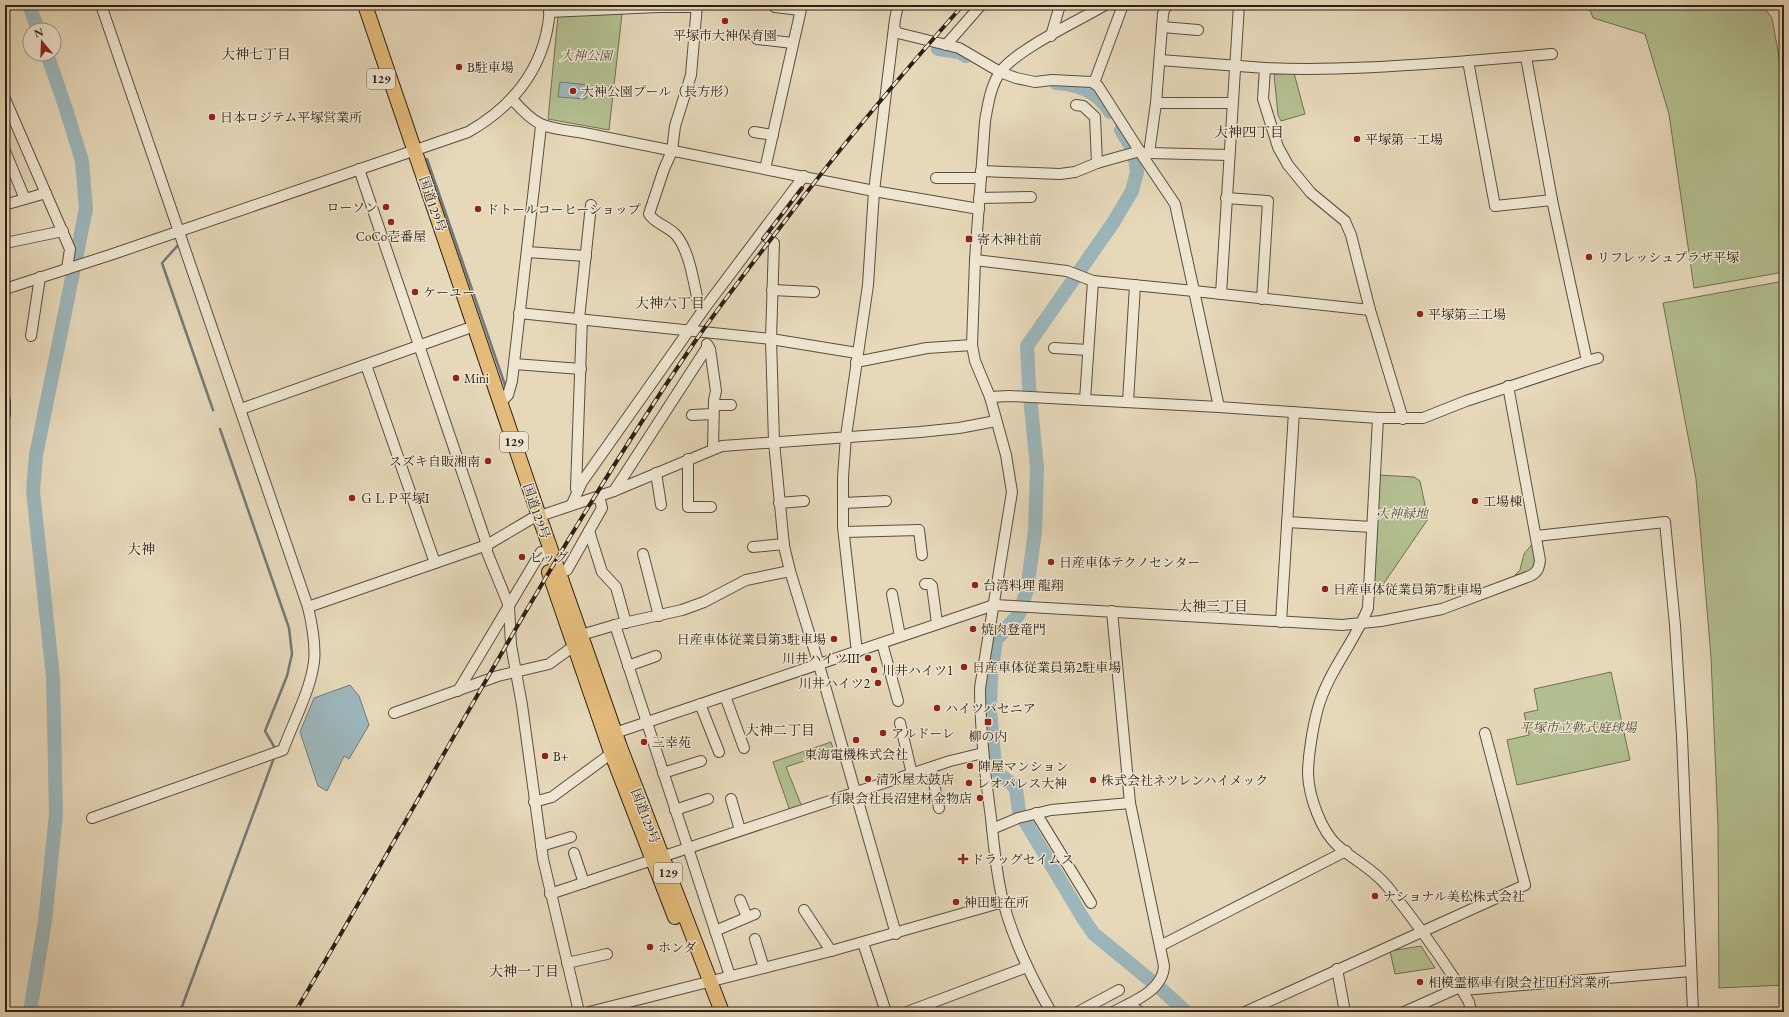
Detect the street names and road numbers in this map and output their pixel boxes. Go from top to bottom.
road number: 129 [367,69,395,89]
street label: 国道129号 [415,174,450,234]
road number: 129 [500,432,528,452]
street label: 国道129号 [519,481,554,541]
street label: 国道129号 [627,786,664,846]
road number: 129 [654,863,682,883]

